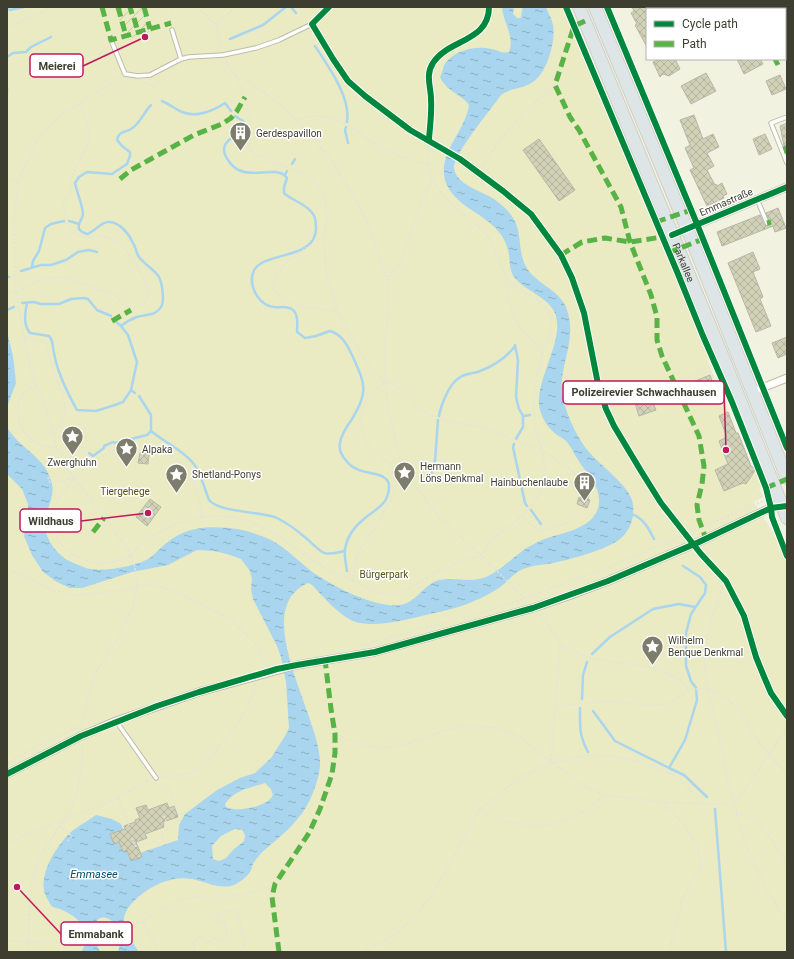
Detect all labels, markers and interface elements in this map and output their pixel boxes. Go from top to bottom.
legend [646,8,786,60]
text: Cycle path [682,17,738,31]
text: Path [682,37,707,51]
callout: Meierei [30,54,83,77]
text: Meierei [38,60,76,73]
building icon: Gerdespavillon [227,120,253,153]
place label: Gerdespavillon [256,128,322,139]
street label: Emmastraße [698,186,754,218]
street label: Parkallee [671,241,697,283]
callout: Polizeirevier Schwachhausen [563,381,724,404]
text: Polizeirevier Schwachhausen [572,386,716,399]
place icon: Zwerghuhn [59,423,85,456]
place icon: Alpaka [113,436,139,469]
place label: Alpaka [142,444,173,455]
place label: Zwerghuhn [47,457,97,468]
place icon: Hermann Löns Denkmal [392,459,418,492]
place icon: Shetland-Ponys [164,461,190,494]
place label: Hermann Löns Denkmal [420,461,483,484]
place label: Shetland-Ponys [192,469,261,480]
building icon: Hainbuchenlaube [571,469,597,502]
place label: Hainbuchenlaube [490,477,568,488]
park label: Tiergehege [100,486,150,497]
callout: Wildhaus [20,509,81,532]
text: Wildhaus [28,515,74,528]
park label: Bürgerpark [360,569,409,580]
place icon: Wilhelm Benque Denkmal [640,633,666,666]
place label: Wilhelm Benque Denkmal [668,635,743,658]
water label: Emmasee [70,868,118,881]
callout: Emmabank [61,922,132,945]
text: Emmabank [68,928,124,941]

